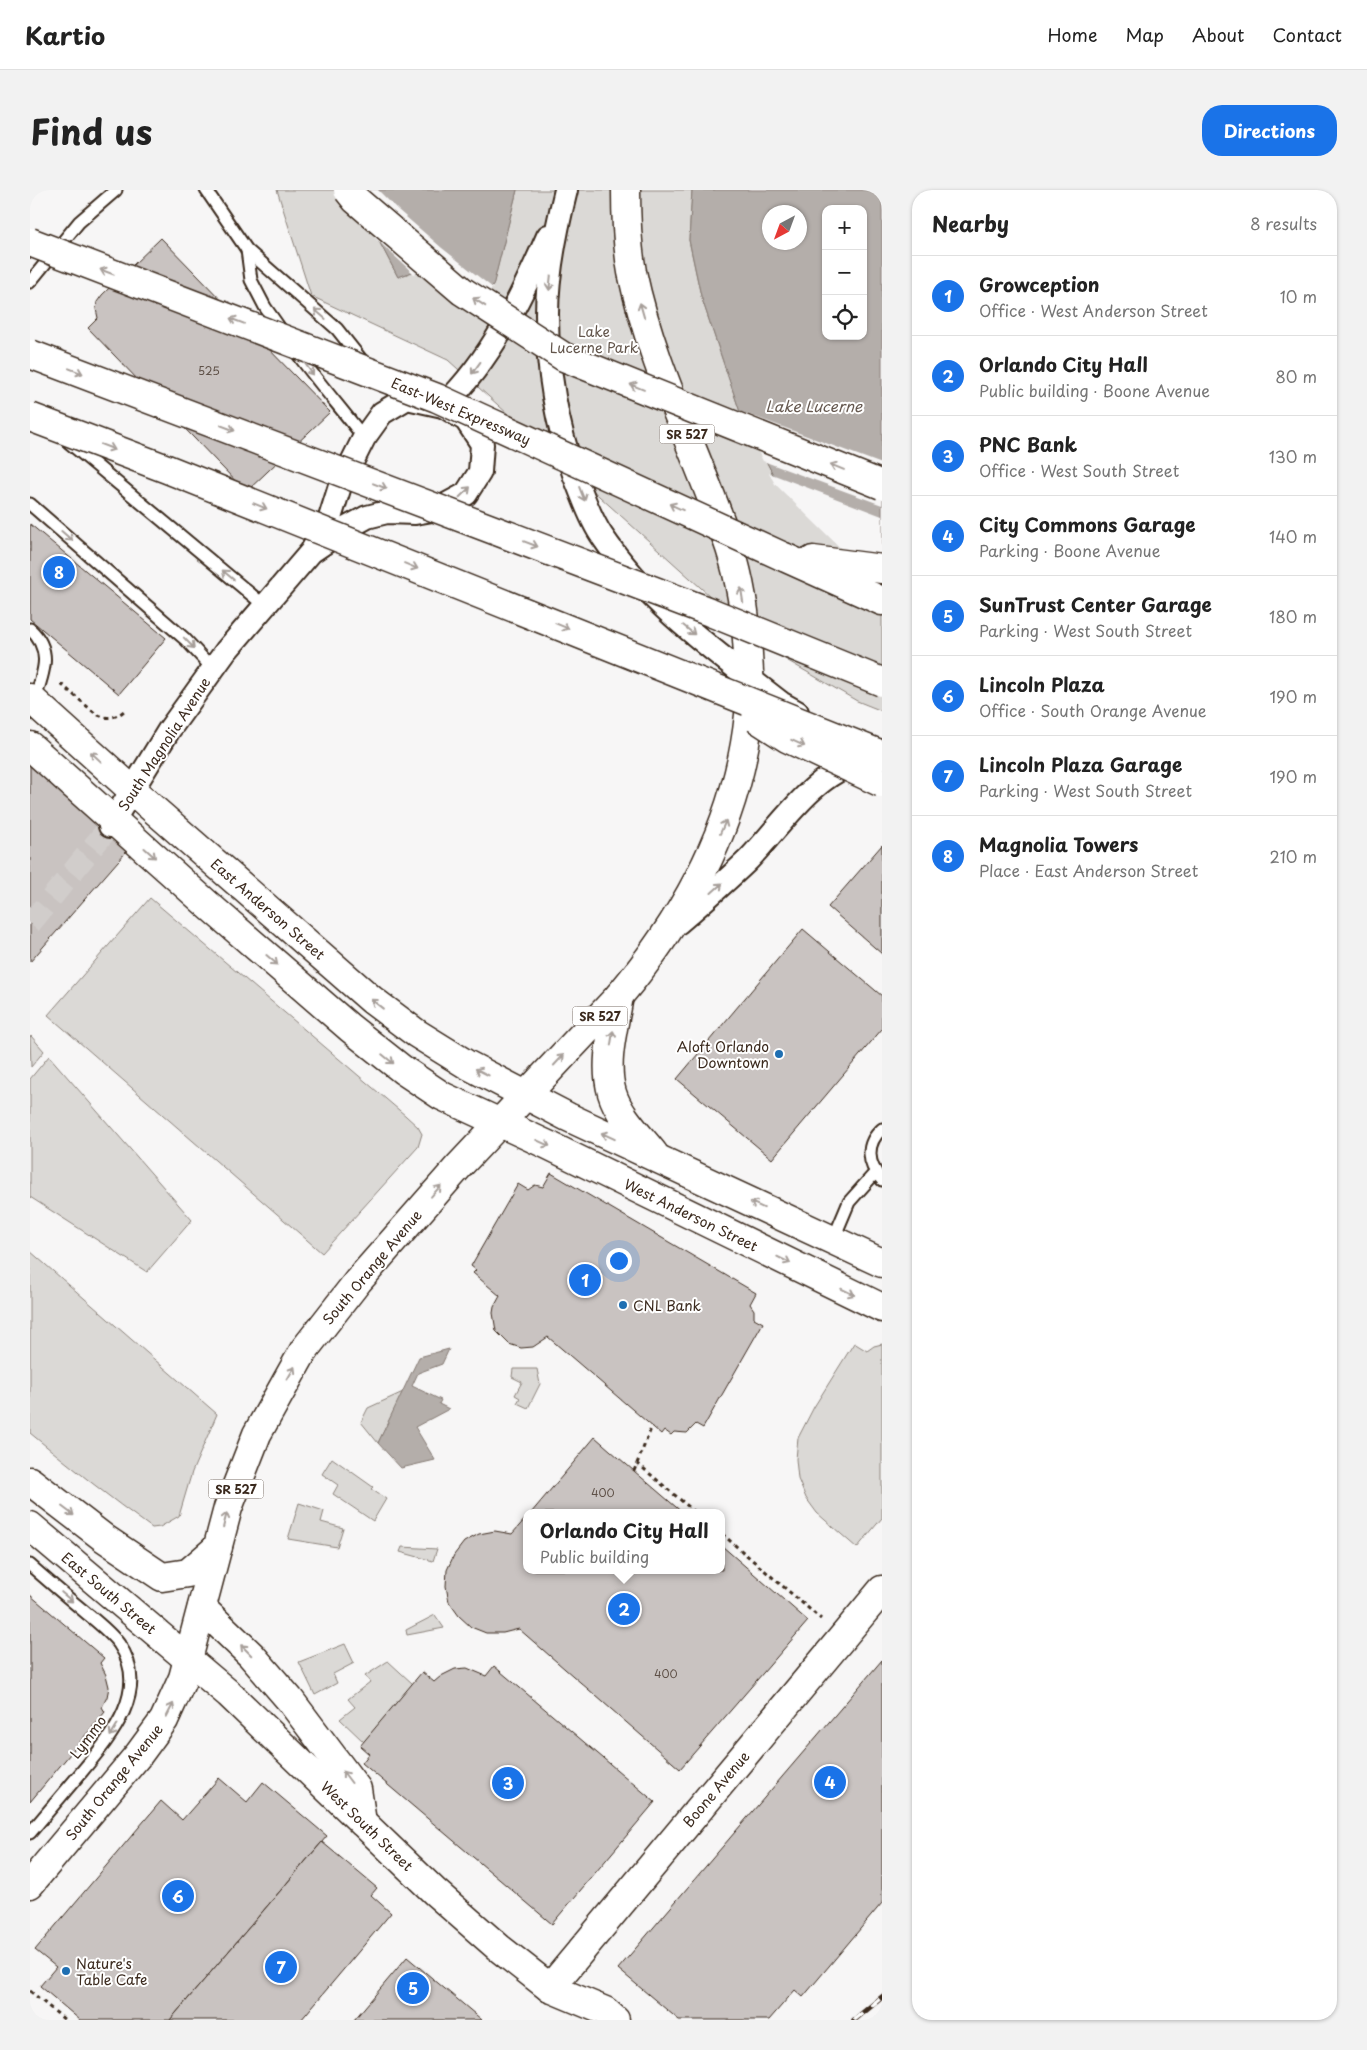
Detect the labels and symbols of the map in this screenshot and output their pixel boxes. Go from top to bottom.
north arrow [762,205,807,250]
one-way arrow [100,267,115,276]
one-way arrow [545,275,555,291]
one-way arrow [473,297,487,307]
one-way arrow [637,302,647,318]
one-way arrow [314,308,327,319]
one-way arrow [230,316,245,325]
park label: Lake Lucerne Park [550,321,639,358]
one-way arrow [471,360,481,374]
house number: 525 [198,362,220,379]
one-way arrow [303,362,314,375]
one-way arrow [67,367,83,376]
street label: East-West Expressway [388,372,534,450]
one-way arrow [630,382,645,391]
water label: Lake Lucerne [766,394,863,417]
road number: SR 527 [660,424,714,443]
one-way arrow [220,425,235,434]
one-way arrow [101,443,116,452]
one-way arrow [830,462,845,472]
one-way arrow [371,482,387,491]
one-way arrow [459,486,471,498]
one-way arrow [578,486,587,501]
one-way arrow [252,501,267,511]
one-way arrow [669,502,684,512]
one-way arrow [60,530,73,542]
one-way arrow [523,540,539,549]
pin: 8 [43,553,75,591]
one-way arrow [403,561,418,571]
one-way arrow [222,569,235,580]
one-way arrow [736,588,746,604]
one-way arrow [554,622,569,631]
one-way arrow [682,624,695,635]
one-way arrow [183,637,195,649]
street label: South Magnolia Avenue [113,673,215,815]
one-way arrow [791,739,806,749]
one-way arrow [90,751,103,763]
one-way arrow [718,820,728,835]
one-way arrow [143,847,156,859]
street label: East Anderson Street [206,853,330,965]
one-way arrow [711,882,724,894]
one-way arrow [265,955,278,966]
one-way arrow [371,998,384,1009]
road number: SR 527 [572,1006,628,1026]
one-way arrow [607,1030,617,1046]
place label: Aloft Orlando Downtown [677,1036,769,1073]
marker: Aloft Orlando Downtown [773,1048,785,1060]
one-way arrow [381,1053,394,1064]
one-way arrow [553,1053,565,1066]
one-way arrow [475,1067,490,1076]
one-way arrow [601,1130,616,1140]
one-way arrow [535,1138,550,1148]
street label: West Anderson Street [621,1173,762,1257]
one-way arrow [431,1185,442,1198]
one-way arrow [750,1199,765,1209]
street label: South Orange Avenue [318,1205,427,1329]
your location [606,1248,632,1274]
one-way arrow [776,1256,791,1265]
pin: 1 [569,1261,601,1299]
one-way arrow [840,1288,855,1297]
place label: CNL Bank [633,1295,702,1316]
marker: CNL Bank [617,1299,629,1311]
one-way arrow [287,1366,297,1380]
road number: SR 527 [208,1480,264,1498]
house number: 400 [591,1484,615,1501]
one-way arrow [61,1506,74,1517]
one-way arrow [221,1513,230,1529]
street label: East South Street [57,1547,161,1639]
pin: 2 [608,1590,640,1628]
one-way arrow [61,1591,74,1602]
one-way arrow [240,1644,252,1656]
house number: 400 [654,1665,678,1682]
one-way arrow [165,1702,175,1717]
street label: Lymmo [65,1711,111,1763]
street label: South Orange Avenue [60,1719,168,1845]
one-way arrow [108,1723,118,1737]
street label: Boone Avenue [678,1746,754,1832]
pin: 4 [814,1763,846,1801]
pin: 3 [492,1764,524,1802]
one-way arrow [342,1771,353,1784]
street label: West South Street [316,1776,418,1876]
pin: 6 [162,1877,194,1915]
pin: 7 [265,1948,297,1986]
place label: Nature's Table Cafe [76,1953,147,1990]
marker: Nature's Table Cafe [60,1965,72,1977]
pin: 5 [397,1969,429,2007]

